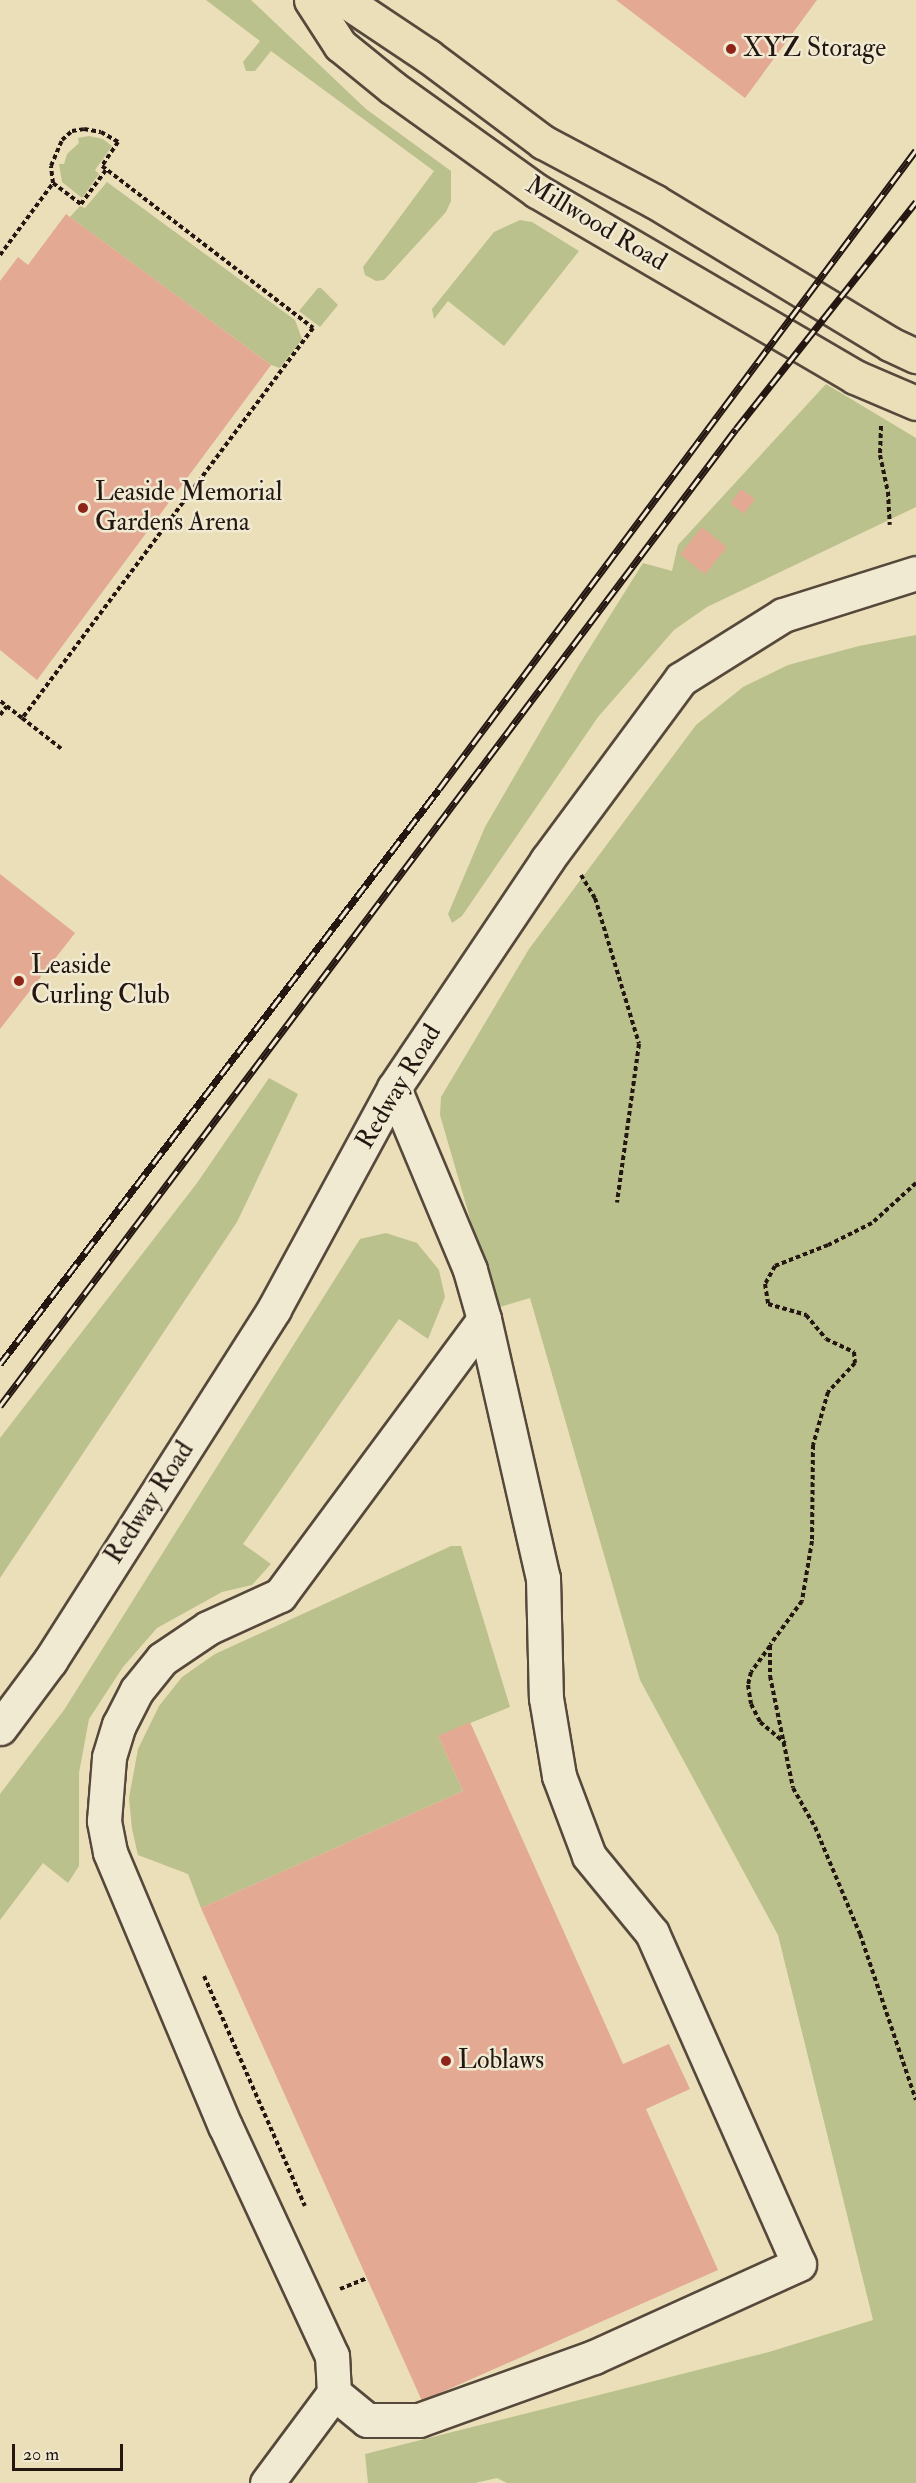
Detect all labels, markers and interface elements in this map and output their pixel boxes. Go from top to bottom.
place label: XYZ Storage [743,33,886,65]
marker: XYZ Storage [724,42,738,56]
street label: Millwood Road [520,170,672,278]
place label: Leaside Memorial Gardens Arena [95,477,282,538]
marker: Leaside Memorial Gardens Arena [76,501,90,515]
place label: Leaside Curling Club [31,950,170,1012]
marker: Leaside Curling Club [12,974,26,988]
street label: Redway Road [350,1019,448,1155]
street label: Redway Road [99,1436,201,1570]
place label: Loblaws [458,2045,544,2077]
marker: Loblaws [439,2054,453,2068]
scale bar [15,2432,126,2470]
text: 20 m [23,2443,59,2466]

